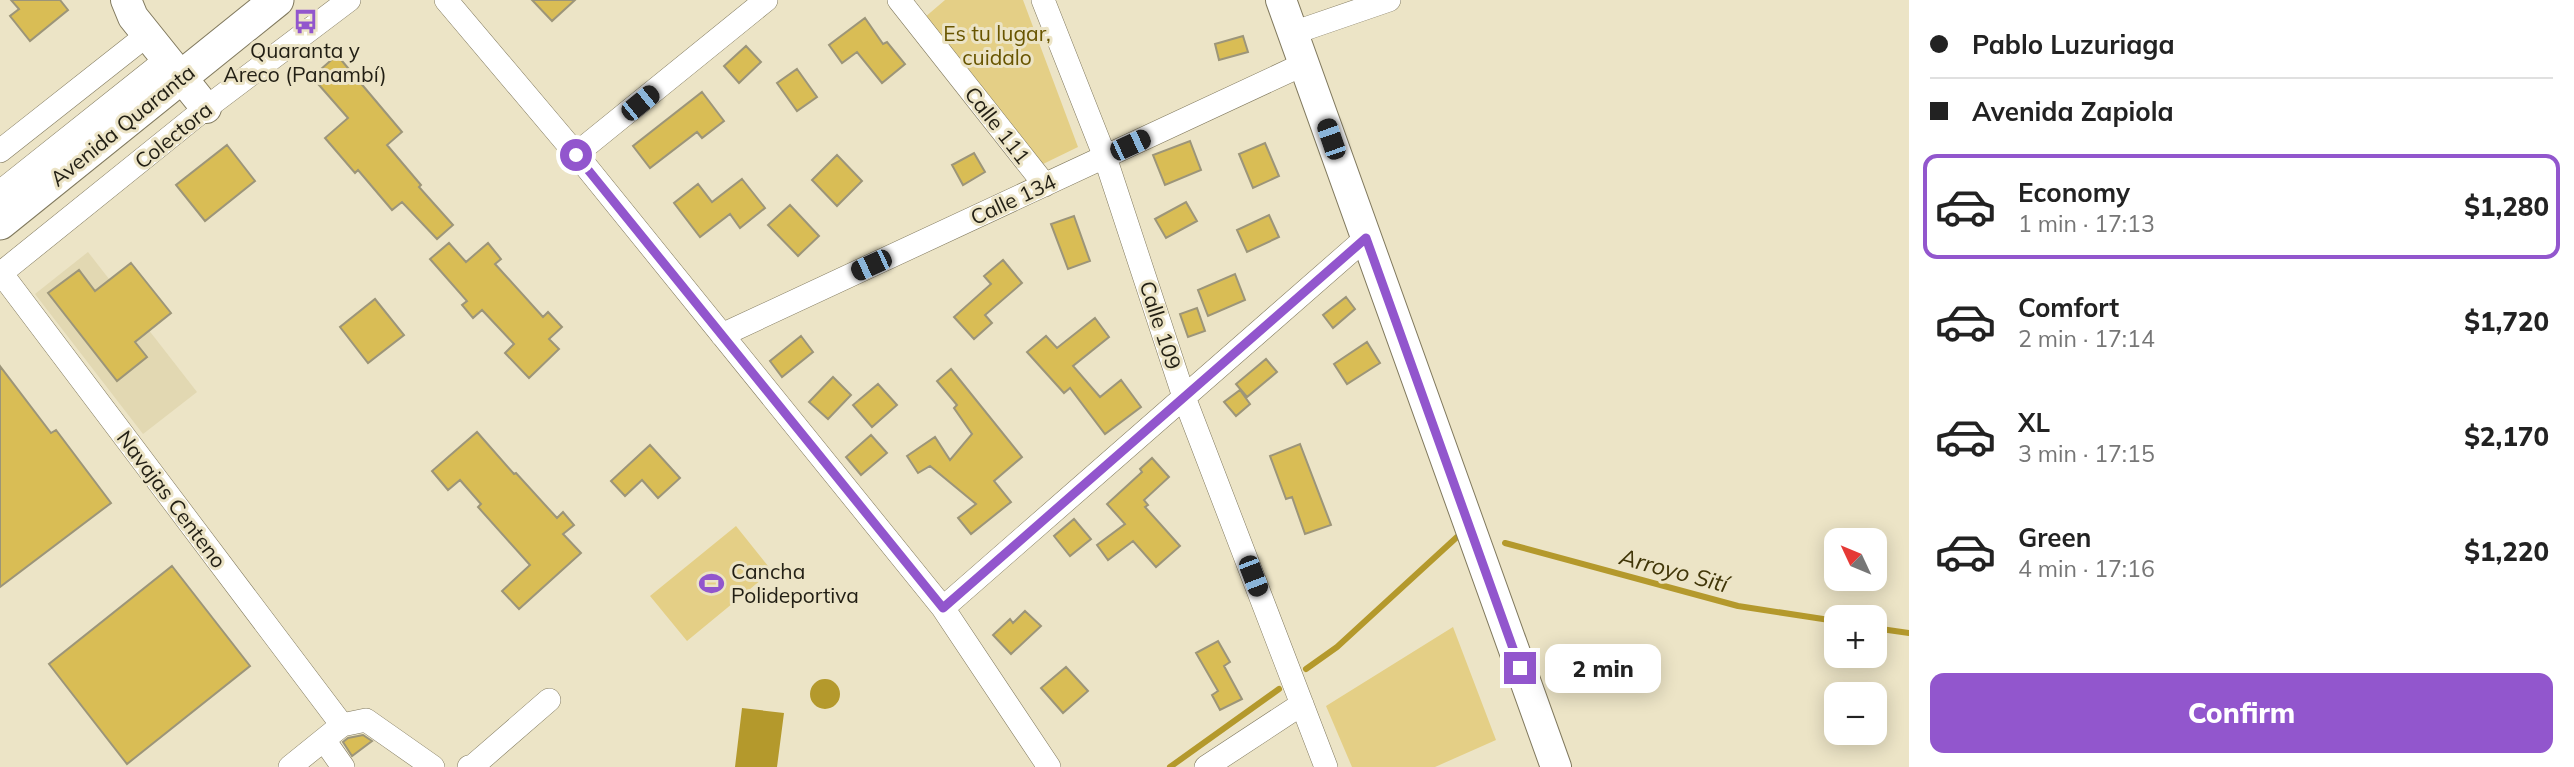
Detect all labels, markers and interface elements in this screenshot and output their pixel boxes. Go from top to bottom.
bus stop icon: Quaranta y Areco (Panambí) [291,7,319,35]
park label: Es tu lugar, cuidalo [943,20,1051,70]
text: Pablo Luzuriaga [1972,28,2175,61]
place label: Quaranta y Areco (Panambí) [223,37,387,87]
street label: Avenida Quaranta [44,59,200,191]
street label: Calle 111 [960,81,1036,169]
car [618,82,663,124]
text: Avenida Zapiola [1972,95,2174,128]
street label: Colectora [129,96,217,174]
car [1315,116,1348,162]
car [1107,127,1154,163]
route start [560,139,592,171]
street label: Calle 134 [966,168,1060,230]
icon: car [1934,175,1997,238]
text: Economy [2018,176,2130,209]
text: $1,280 [2464,190,2549,223]
text: 1 min · 17:13 [2018,209,2155,238]
car [848,247,895,283]
street label: Calle 109 [1135,278,1187,372]
icon: car [1934,290,1997,353]
text: Comfort [2018,291,2119,324]
text: $1,720 [2464,305,2549,338]
text: 2 min · 17:14 [2018,324,2155,353]
icon: car [1934,405,1997,468]
text: XL [2018,406,2050,439]
text: $2,170 [2464,420,2549,453]
street label: Navajas Centeno [112,425,232,573]
text: 3 min · 17:15 [2018,439,2155,468]
icon: car [1934,520,1997,583]
text: Green [2018,521,2091,554]
north arrow [1824,528,1886,592]
map controls [1824,528,1887,745]
text: $1,220 [2464,535,2549,568]
water label: Arroyo Sití [1616,541,1735,599]
car [1236,553,1271,599]
text: 4 min · 17:16 [2018,554,2155,583]
place label: Cancha Polideportiva [731,558,859,608]
sports icon: Cancha Polideportiva [697,569,725,597]
button: + [1824,605,1887,668]
callout: 2 min [1544,644,1660,692]
route end [1504,652,1536,684]
text: 2 min [1572,654,1634,683]
button: Confirm [1930,673,2553,753]
button: − [1824,682,1887,745]

